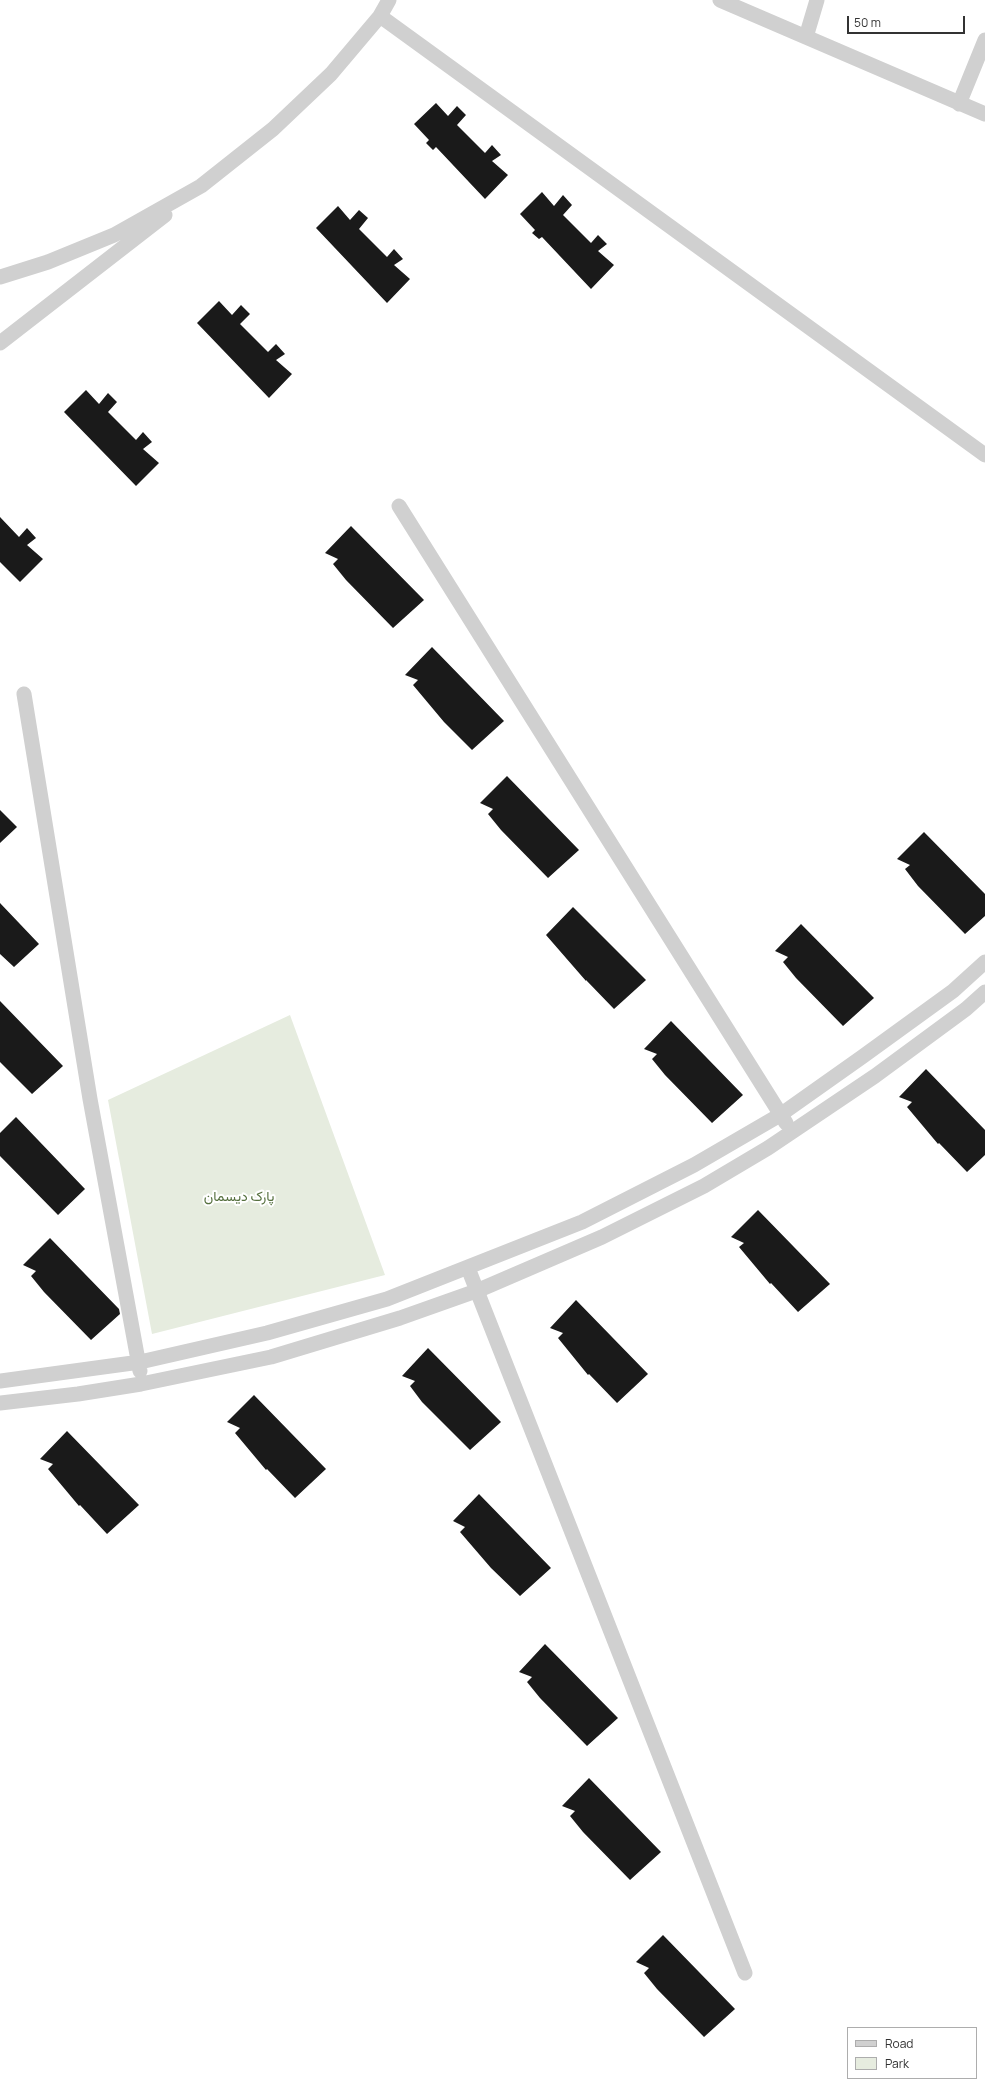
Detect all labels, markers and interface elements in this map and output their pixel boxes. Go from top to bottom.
scale bar [849,8,967,34]
text: 50 m [854,14,881,31]
park label: پارک دیسمان [204,1189,274,1205]
legend [847,2027,977,2079]
text: Road [885,2035,913,2052]
text: Park [885,2055,909,2072]

